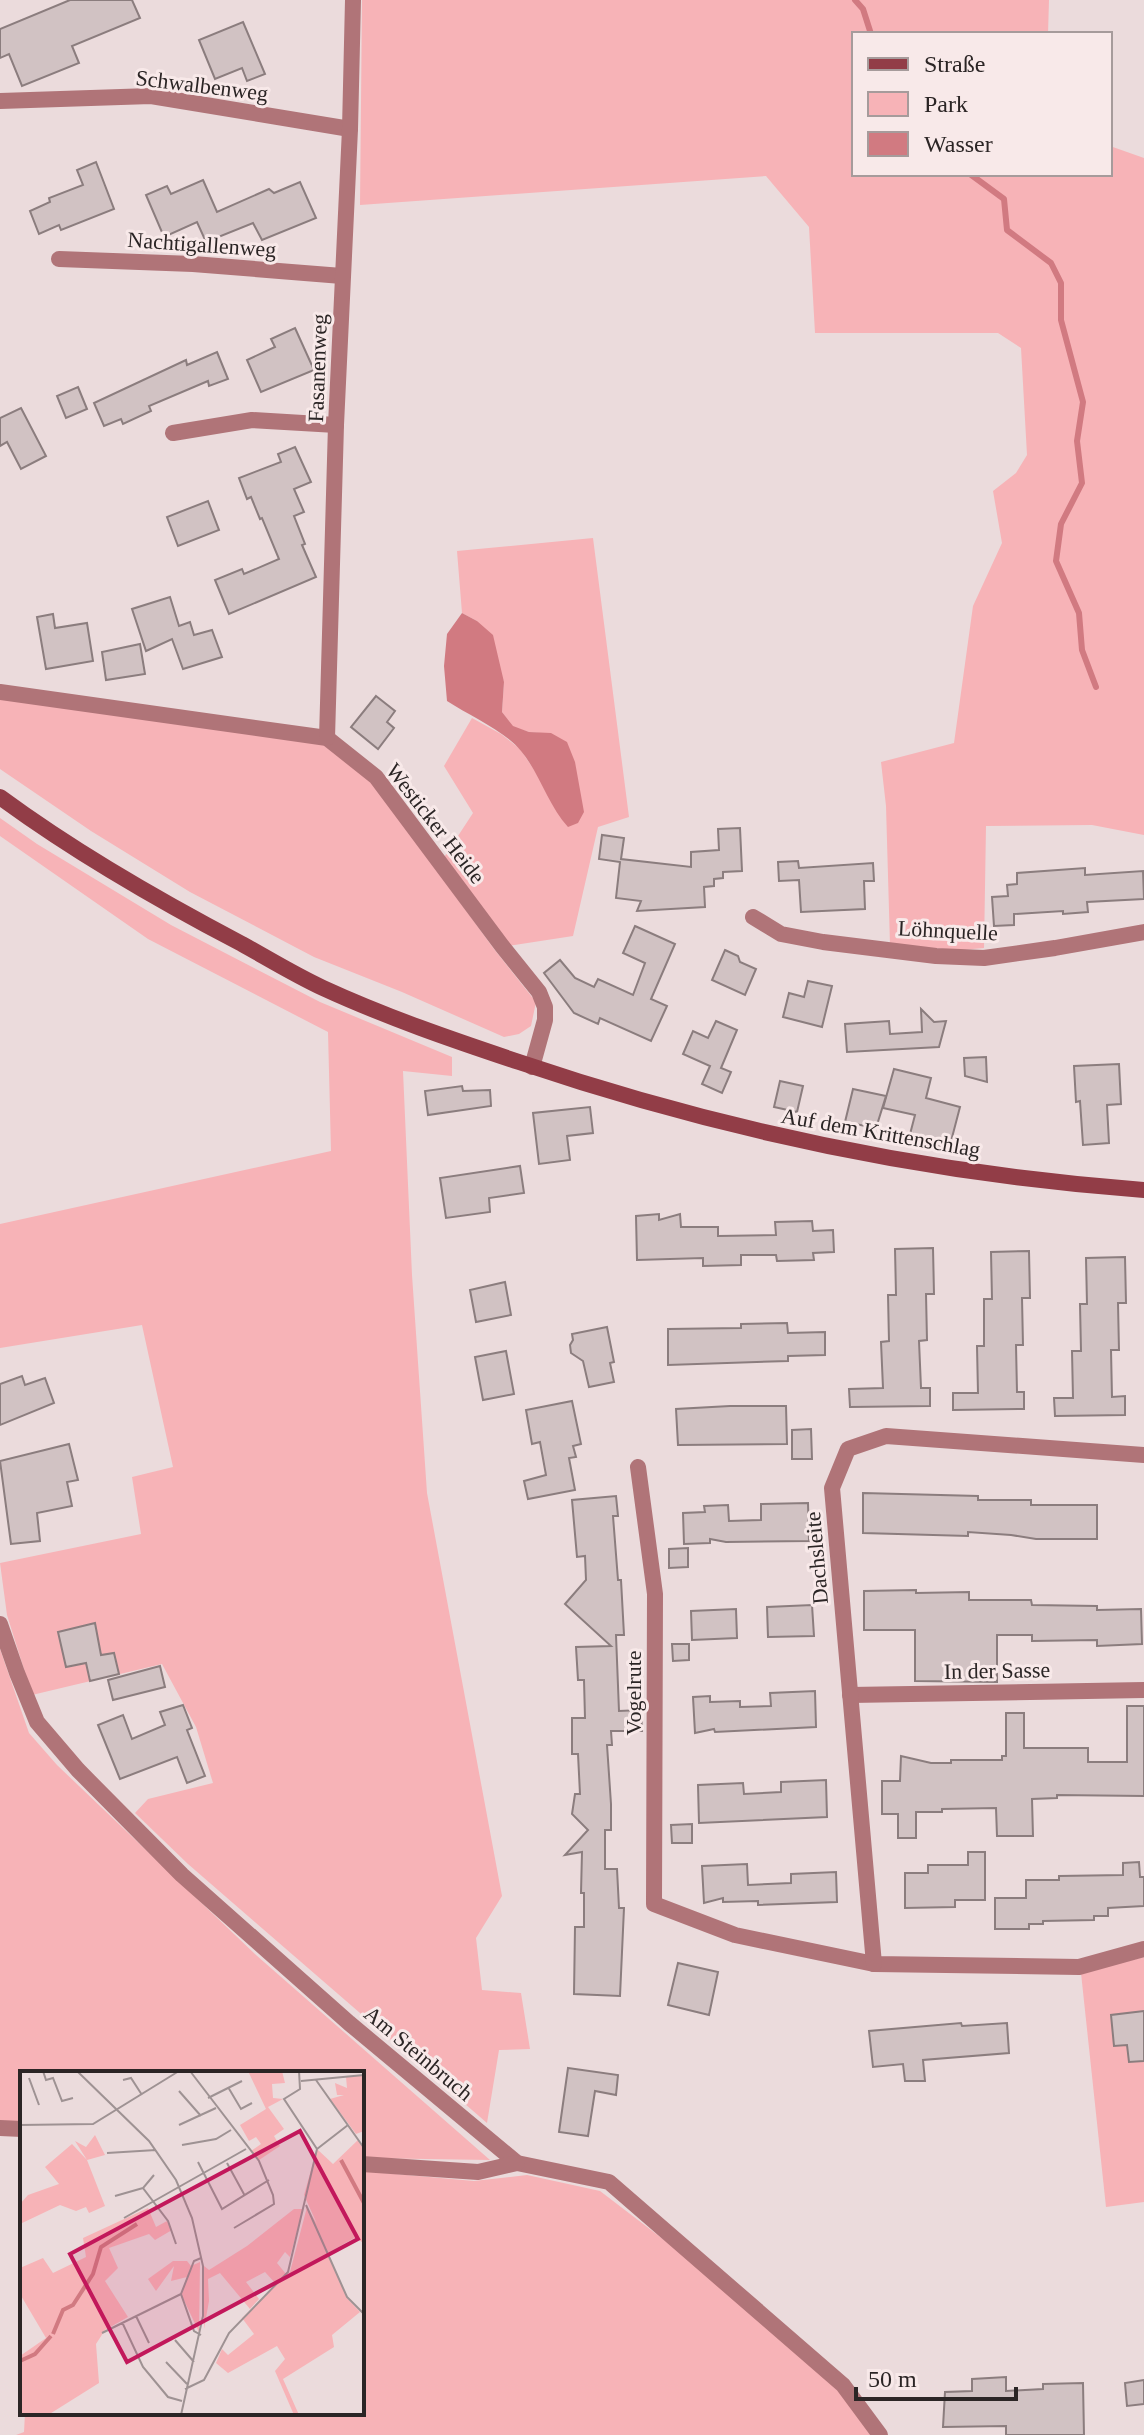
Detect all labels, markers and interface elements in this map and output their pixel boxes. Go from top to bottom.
legend [852,32,1112,176]
text: Straße [924,51,985,77]
street label: Schwalbenweg [134,65,270,106]
text: Park [924,91,968,117]
text: Wasser [924,131,993,157]
street label: Nachtigallenweg [127,227,277,262]
street label: Fasanenweg [303,313,332,423]
street label: Westicker Heide [381,758,490,888]
street label: Löhnquelle [897,915,999,946]
street label: Auf dem Krittenschlag [779,1103,982,1162]
street label: Dachsleite [800,1511,833,1605]
street label: Vogelrute [621,1650,646,1736]
street label: In der Sasse [944,1657,1050,1684]
street label: Am Steinbruch [359,2001,478,2106]
inset map [20,2071,364,2415]
scale bar [856,2351,1016,2401]
text: 50 m [868,2366,917,2392]

